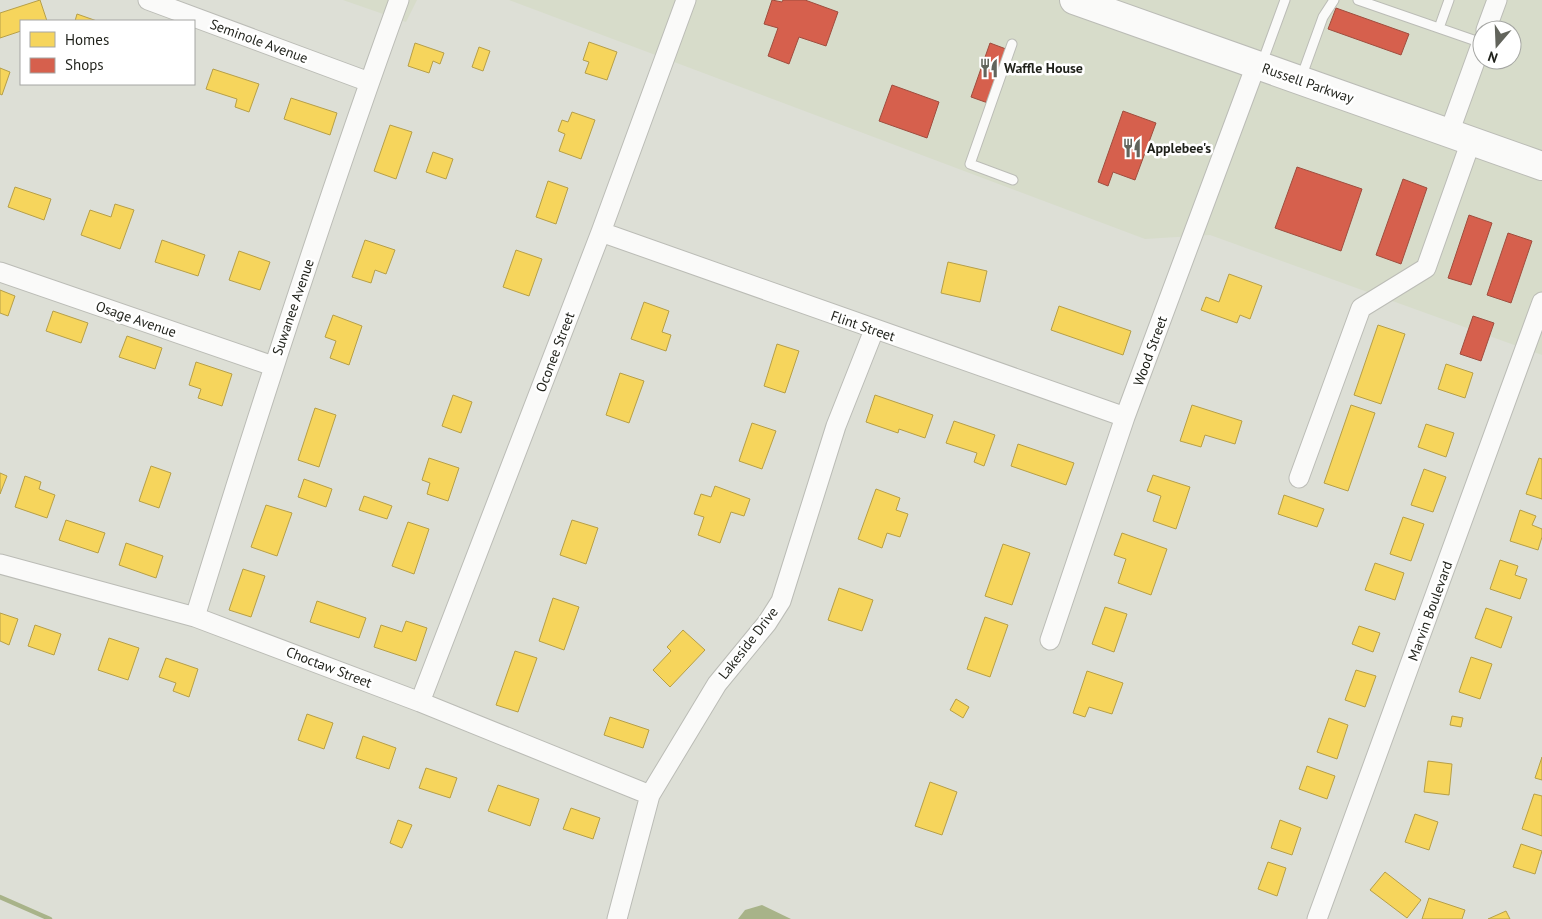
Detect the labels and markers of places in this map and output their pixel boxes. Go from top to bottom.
restaurant icon: Waffle House [978,57,1000,79]
place label: Waffle House [1004,59,1083,77]
restaurant icon: Applebee's [1121,137,1143,159]
place label: Applebee's [1147,139,1211,157]

